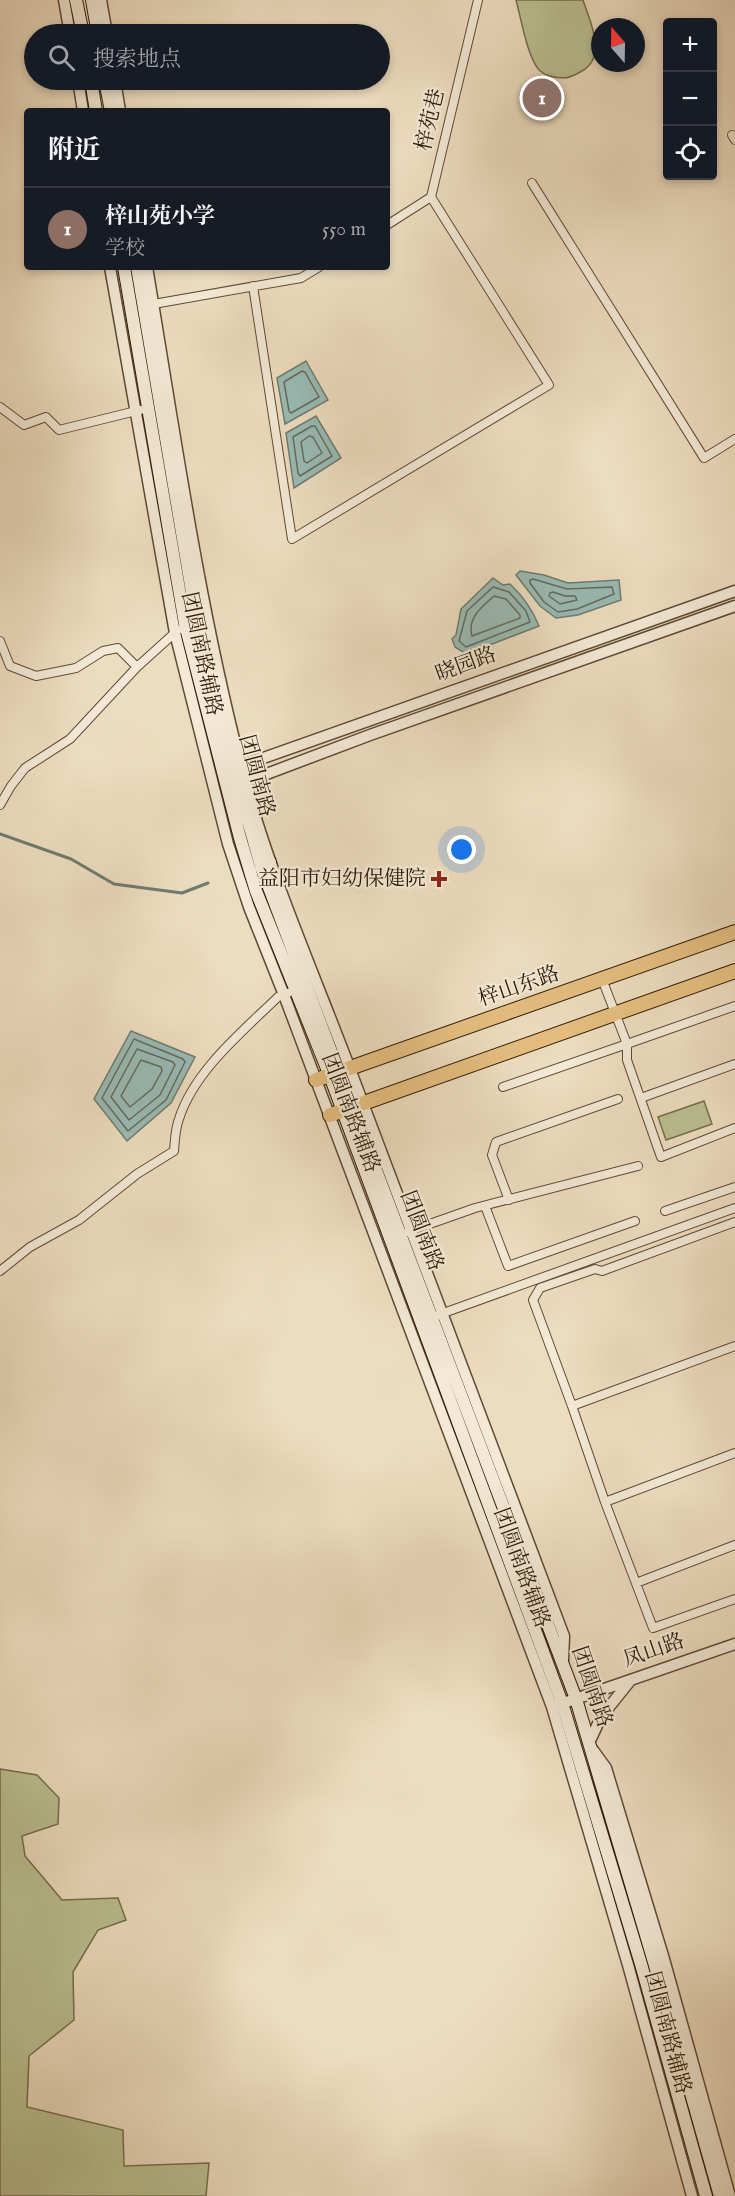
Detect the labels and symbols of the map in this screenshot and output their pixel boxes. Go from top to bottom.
north arrow [591,18,645,72]
pin: 1 [522,76,562,120]
street label: 梓苑巷 [411,86,451,154]
street label: 团圆南路辅路 [175,590,227,718]
street label: 晓园路 [432,642,500,688]
street label: 团圆南路 [232,732,280,820]
your location [447,835,476,864]
place label: 益阳市妇幼保健院 [258,866,426,893]
marker: 益阳市妇幼保健院 [430,870,448,888]
street label: 梓山东路 [475,961,563,1013]
street label: 团圆南路辅路 [315,1049,385,1177]
street label: 团圆南路 [393,1187,449,1275]
street label: 团圆南路辅路 [487,1504,555,1632]
street label: 凤山路 [620,1628,688,1674]
street label: 团圆南路 [565,1643,617,1731]
street label: 团圆南路辅路 [638,1969,696,2097]

